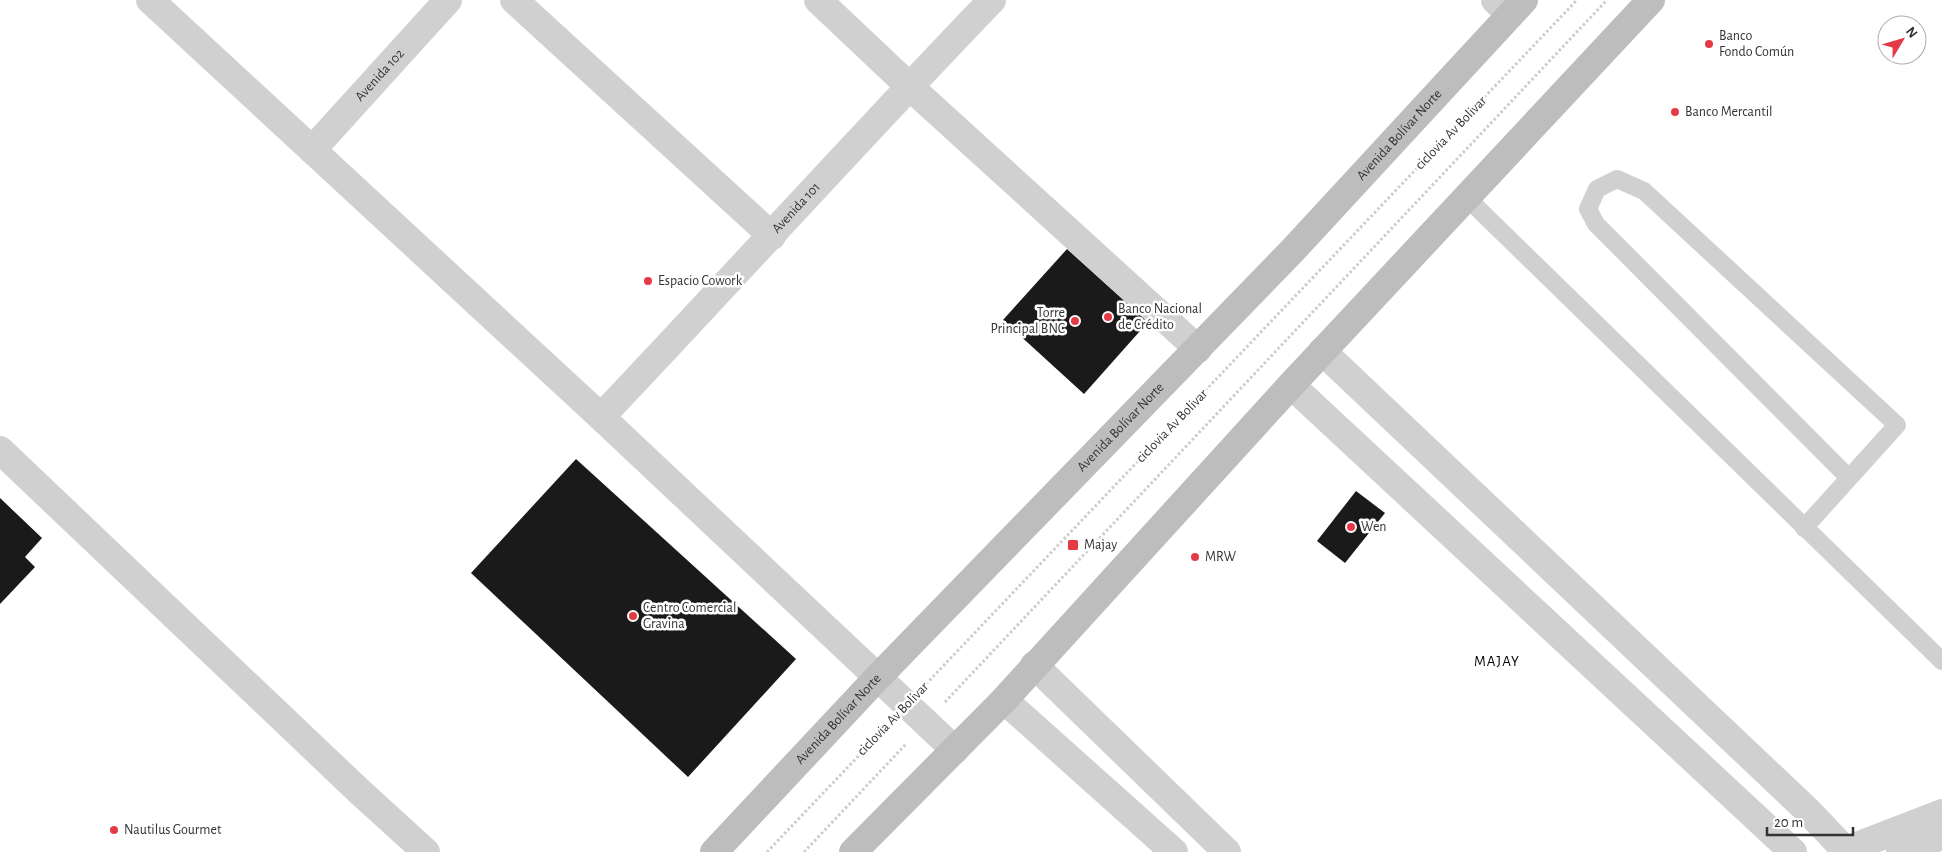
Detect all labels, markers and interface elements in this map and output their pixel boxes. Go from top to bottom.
north arrow [1877,15,1927,65]
text: N [1903,24,1920,41]
place label: Banco Fondo Común [1719,29,1794,59]
marker: Banco Fondo Común [1703,38,1715,50]
street label: Avenida 102 [353,46,407,104]
street label: Avenida Bolívar Norte [1354,87,1445,183]
street label: ciclovia Av Bolivar [1413,93,1490,172]
place label: Banco Mercantil [1685,105,1773,119]
marker: Banco Mercantil [1669,106,1681,118]
street label: Avenida 101 [769,180,823,236]
place label: Espacio Cowork [658,274,743,288]
marker: Espacio Cowork [642,275,654,287]
place label: Banco Nacional de Crédito [1118,302,1202,332]
place label: Torre Principal BNC [991,306,1065,336]
marker: Banco Nacional de Crédito [1102,311,1114,323]
marker: Torre Principal BNC [1069,315,1081,327]
street label: Avenida Bolívar Norte [1075,380,1167,475]
street label: ciclovia Av Bolivar [1134,386,1211,465]
place label: Wen [1361,520,1387,534]
marker: Wen [1345,521,1357,533]
marker: Majay [1066,538,1080,552]
place label: Majay [1084,538,1117,552]
place label: MRW [1205,550,1236,564]
marker: MRW [1189,551,1201,563]
place label: Centro Comercial Gravina [643,601,736,631]
marker: Centro Comercial Gravina [627,610,639,622]
district label: MAJAY [1474,654,1520,669]
street label: Avenida Bolívar Norte [793,671,884,767]
street label: ciclovia Av Bolivar [855,679,932,758]
scale bar [1767,804,1853,836]
text: 20 m [1774,815,1803,830]
place label: Nautilus Gourmet [124,823,222,837]
marker: Nautilus Gourmet [108,824,120,836]

